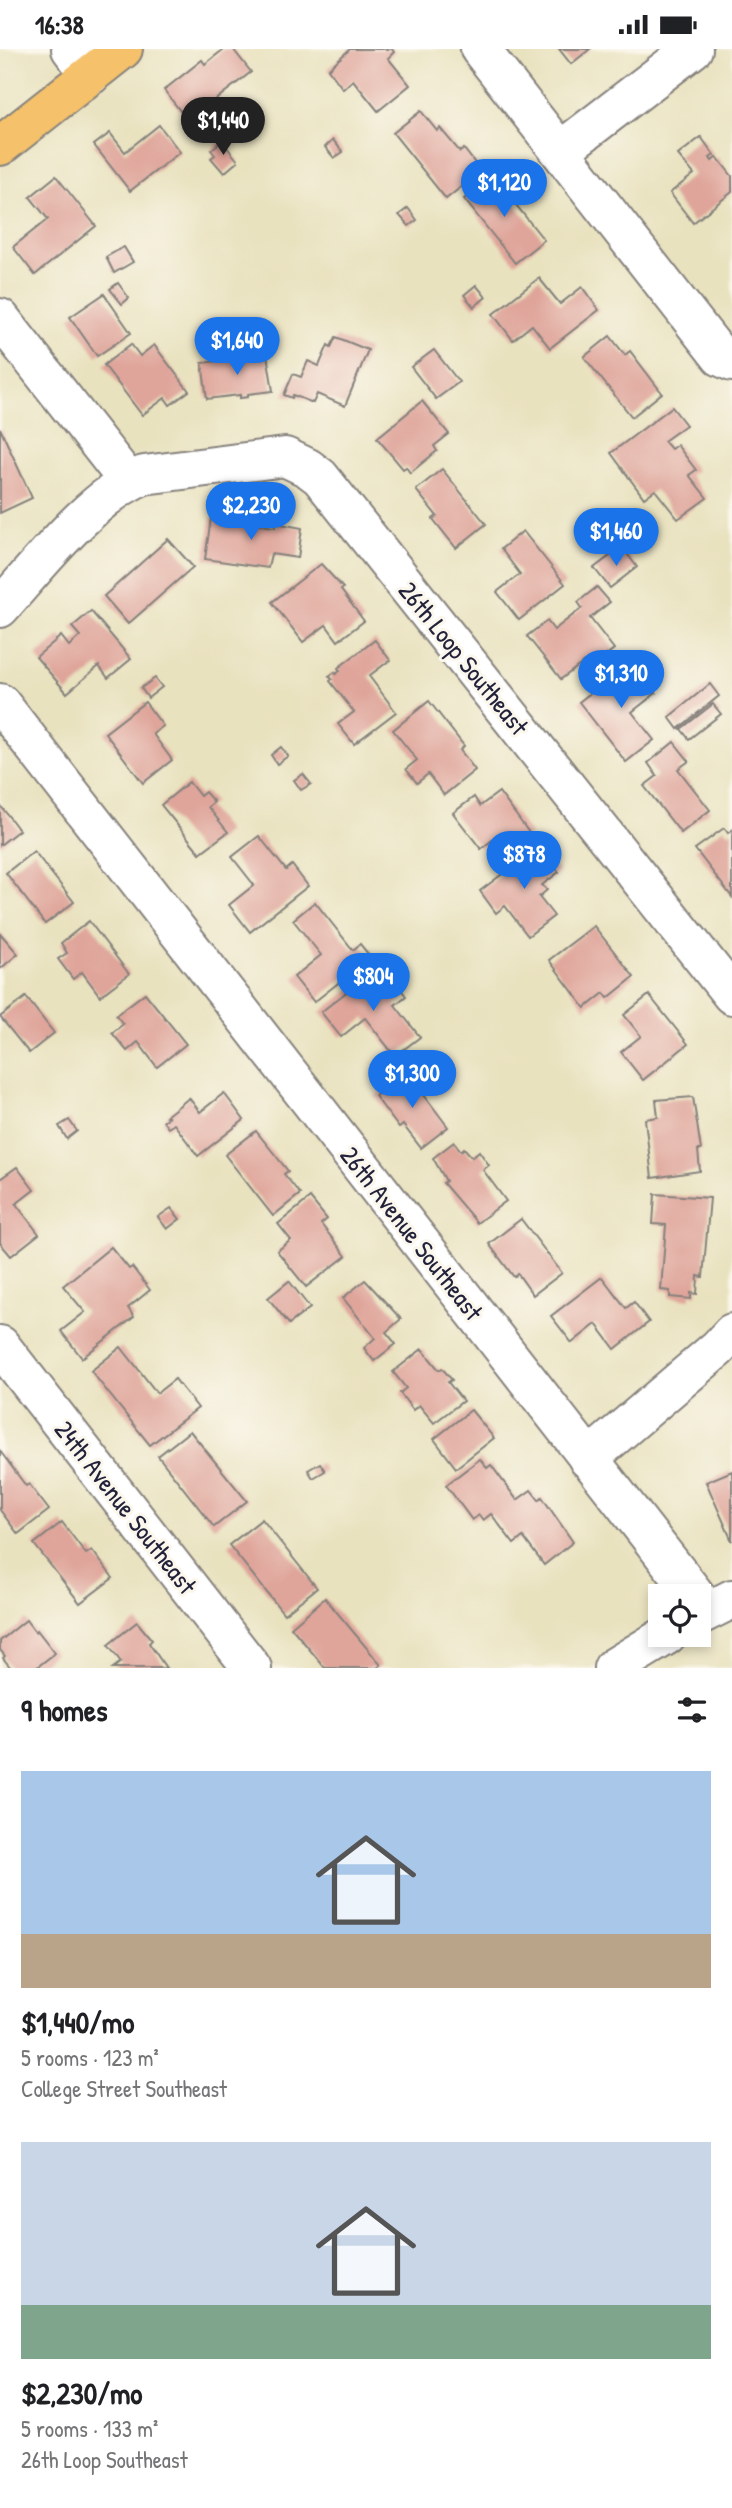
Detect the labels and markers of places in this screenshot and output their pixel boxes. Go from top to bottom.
pin: $1,440 [166,97,280,157]
pin: $1,120 [447,159,561,219]
pin: $1,640 [180,317,294,377]
pin: $2,230 [194,483,308,542]
pin: $1,460 [559,509,673,568]
pin: $1,310 [564,651,678,710]
pin: $878 [483,831,565,891]
pin: $804 [332,953,414,1013]
pin: $1,300 [355,1051,469,1110]

